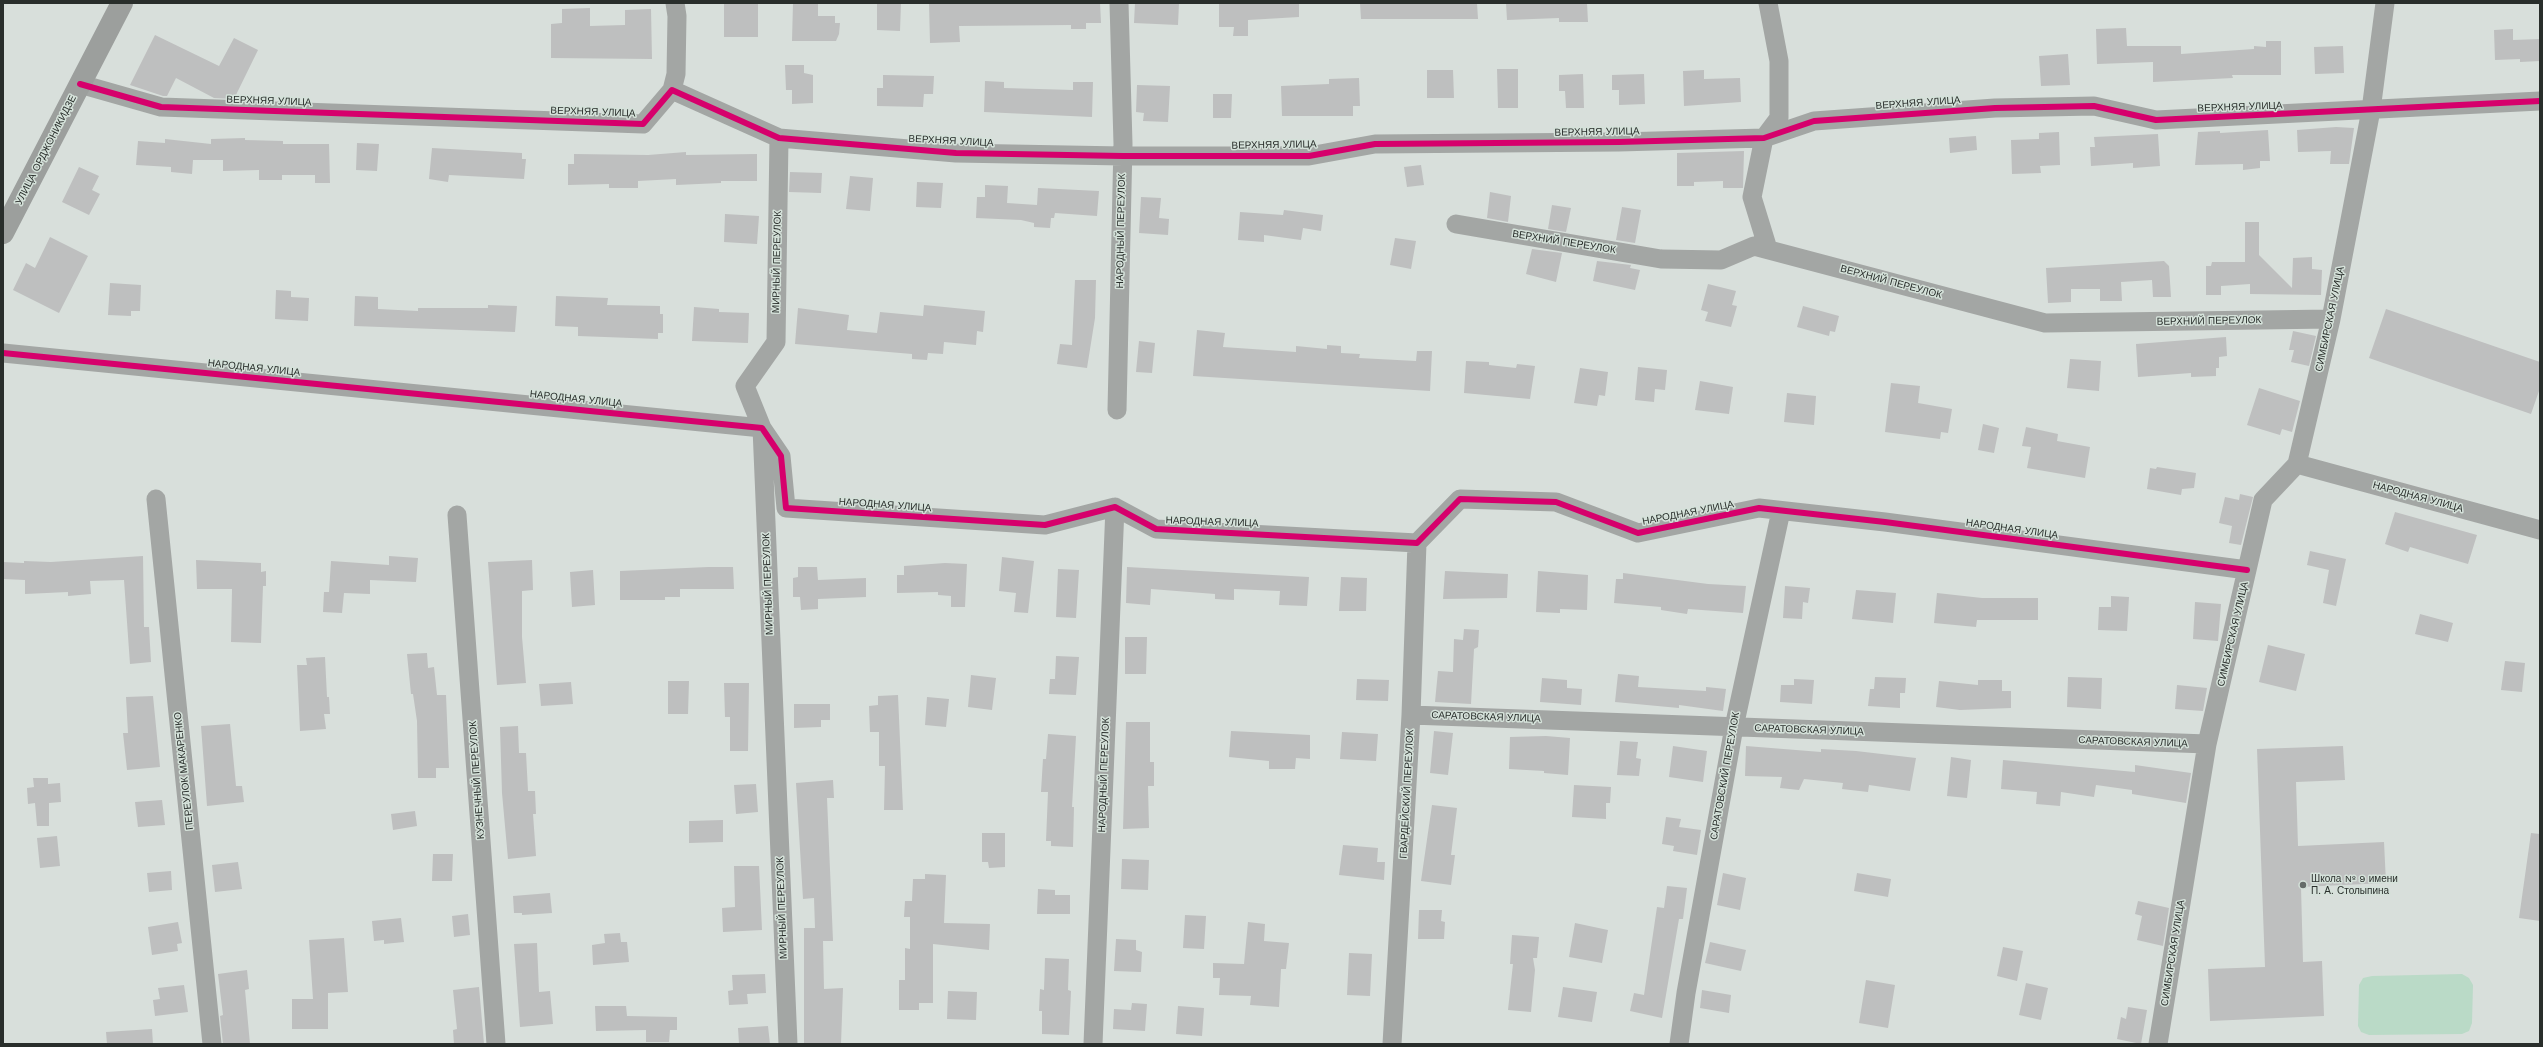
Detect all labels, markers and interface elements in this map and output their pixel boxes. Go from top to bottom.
street label: УЛИЦА ОРДЖОНИКИДЗЕ [13,93,79,207]
street label: ВЕРХНЯЯ УЛИЦА [226,94,312,108]
street label: ВЕРХНЯЯ УЛИЦА [1875,94,1961,112]
street label: ВЕРХНЯЯ УЛИЦА [2197,100,2283,114]
street label: ВЕРХНЯЯ УЛИЦА [550,105,636,119]
street label: ВЕРХНЯЯ УЛИЦА [1554,125,1640,139]
street label: ВЕРХНЯЯ УЛИЦА [908,133,994,149]
street label: ВЕРХНЯЯ УЛИЦА [1231,138,1317,152]
street label: НАРОДНЫЙ ПЕРЕУЛОК [1114,174,1128,288]
street label: МИРНЫЙ ПЕРЕУЛОК [770,211,784,313]
street label: ВЕРХНИЙ ПЕРЕУЛОК [1511,228,1617,256]
street label: ВЕРХНИЙ ПЕРЕУЛОК [1839,263,1943,301]
street label: СИМБИРСКАЯ УЛИЦА [2313,265,2347,373]
street label: ВЕРХНИЙ ПЕРЕУЛОК [2157,314,2261,328]
street label: НАРОДНАЯ УЛИЦА [207,357,301,379]
street label: НАРОДНАЯ УЛИЦА [529,388,623,410]
street label: НАРОДНАЯ УЛИЦА [2372,479,2464,515]
street label: НАРОДНАЯ УЛИЦА [838,496,932,514]
street label: НАРОДНАЯ УЛИЦА [1641,498,1735,528]
street label: НАРОДНАЯ УЛИЦА [1165,514,1259,530]
street label: НАРОДНАЯ УЛИЦА [1965,517,2059,541]
street label: МИРНЫЙ ПЕРЕУЛОК [760,533,776,635]
street label: СИМБИРСКАЯ УЛИЦА [2215,580,2251,688]
street label: САРАТОВСКАЯ УЛИЦА [1431,709,1541,725]
street label: САРАТОВСКИЙ ПЕРЕУЛОК [1708,711,1742,841]
street label: ПЕРЕУЛОК МАКАРЕНКО [172,712,196,830]
street label: НАРОДНЫЙ ПЕРЕУЛОК [1096,717,1112,833]
street label: КУЗНЕЧНЫЙ ПЕРЕУЛОК [467,720,487,840]
street label: САРАТОВСКАЯ УЛИЦА [1754,722,1864,738]
street label: ГВАРДЕЙСКИЙ ПЕРЕУЛОК [1398,729,1416,859]
street label: САРАТОВСКАЯ УЛИЦА [2078,734,2188,750]
street label: МИРНЫЙ ПЕРЕУЛОК [774,857,790,959]
place label: Школа № 9 имени П. А. Столыпина [2311,873,2398,896]
marker: Школа № 9 имени П. А. Столыпина [2298,880,2308,890]
street label: СИМБИРСКАЯ УЛИЦА [2159,899,2187,1007]

